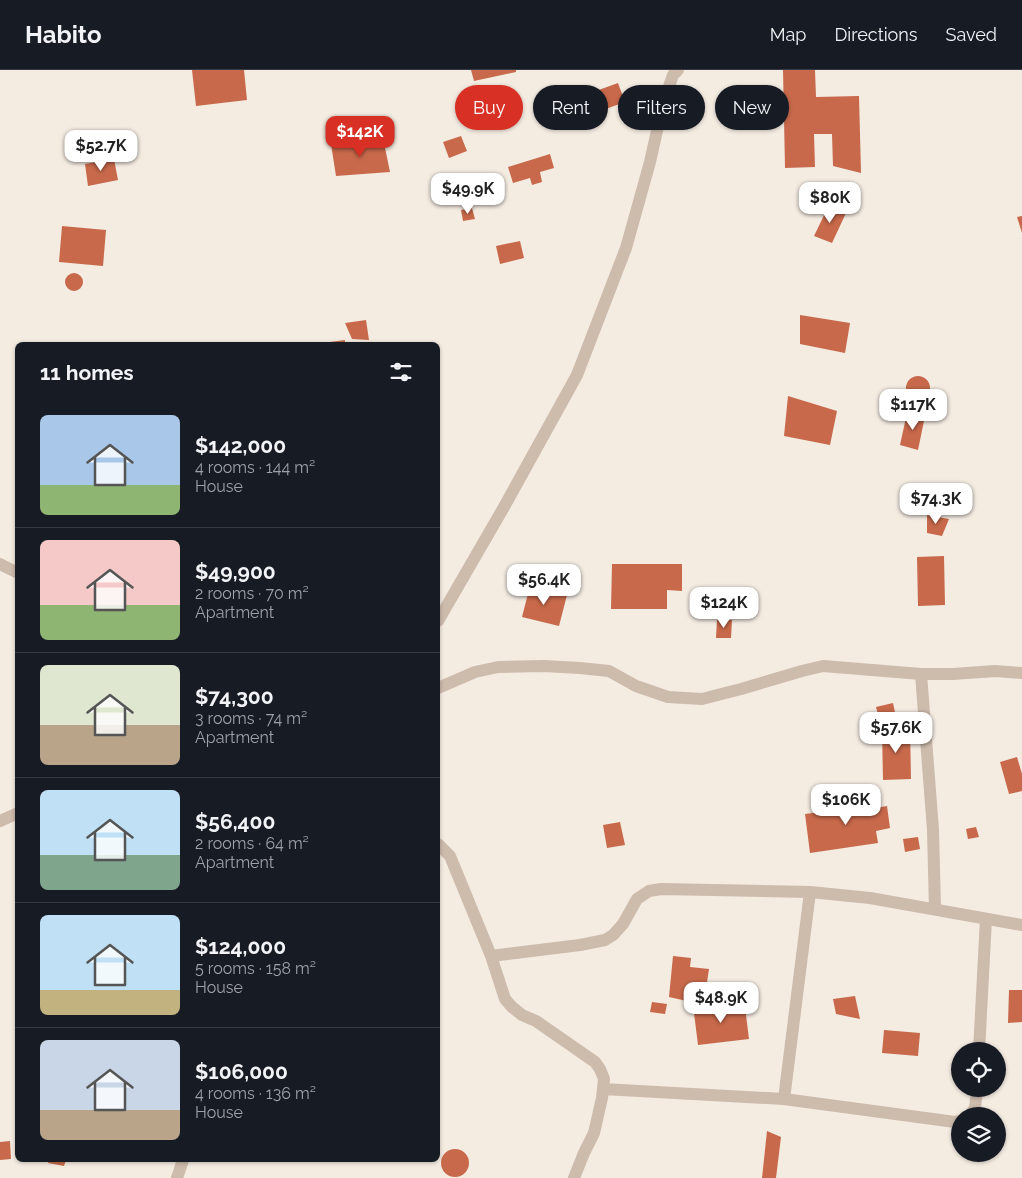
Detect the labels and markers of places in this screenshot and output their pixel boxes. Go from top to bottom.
pin: $142K [325,116,395,158]
pin: $52.7K [60,129,142,172]
pin: $49.9K [427,172,509,215]
pin: $80K [800,182,860,224]
pin: $117K [878,388,948,431]
pin: $74.3K [895,482,977,525]
pin: $56.4K [503,564,585,606]
pin: $124K [689,586,759,629]
pin: $57.6K [855,712,937,754]
pin: $106K [811,784,881,826]
pin: $48.9K [680,982,762,1024]

